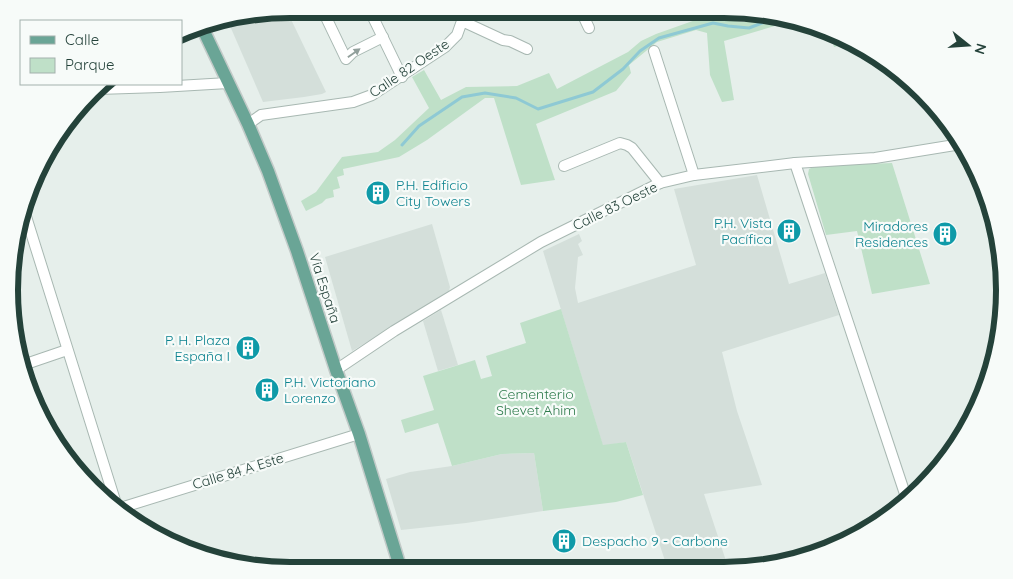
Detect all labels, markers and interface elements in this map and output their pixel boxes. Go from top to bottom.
legend [20,20,182,85]
north arrow [943,20,993,70]
text: Calle [65,30,99,49]
street label: Calle 82 Oeste [366,35,453,101]
text: N [970,41,991,56]
one-way arrow [347,48,361,58]
text: Parque [65,55,115,74]
place label: P.H. Edificio City Towers [396,176,470,210]
street label: Calle 83 Oeste [570,178,660,234]
building icon: P.H. Edificio City Towers [365,180,391,206]
place label: P.H. Vista Pacífica [714,214,772,248]
place label: Miradores Residences [855,217,928,251]
building icon: P.H. Vista Pacífica [776,218,802,244]
building icon: Miradores Residences [932,221,958,247]
street label: Vía España [305,251,345,325]
place label: P. H. Plaza España I [165,331,230,365]
building icon: P. H. Plaza España I [235,335,261,361]
place label: P.H. Victoriano Lorenzo [284,373,376,407]
building icon: P.H. Victoriano Lorenzo [254,377,280,403]
park label: Cementerio Shevet Ahim [496,385,576,419]
street label: Calle 84 A Este [190,449,286,493]
building icon: Despacho 9 - Carbone [551,528,577,554]
place label: Despacho 9 - Carbone [582,532,728,550]

